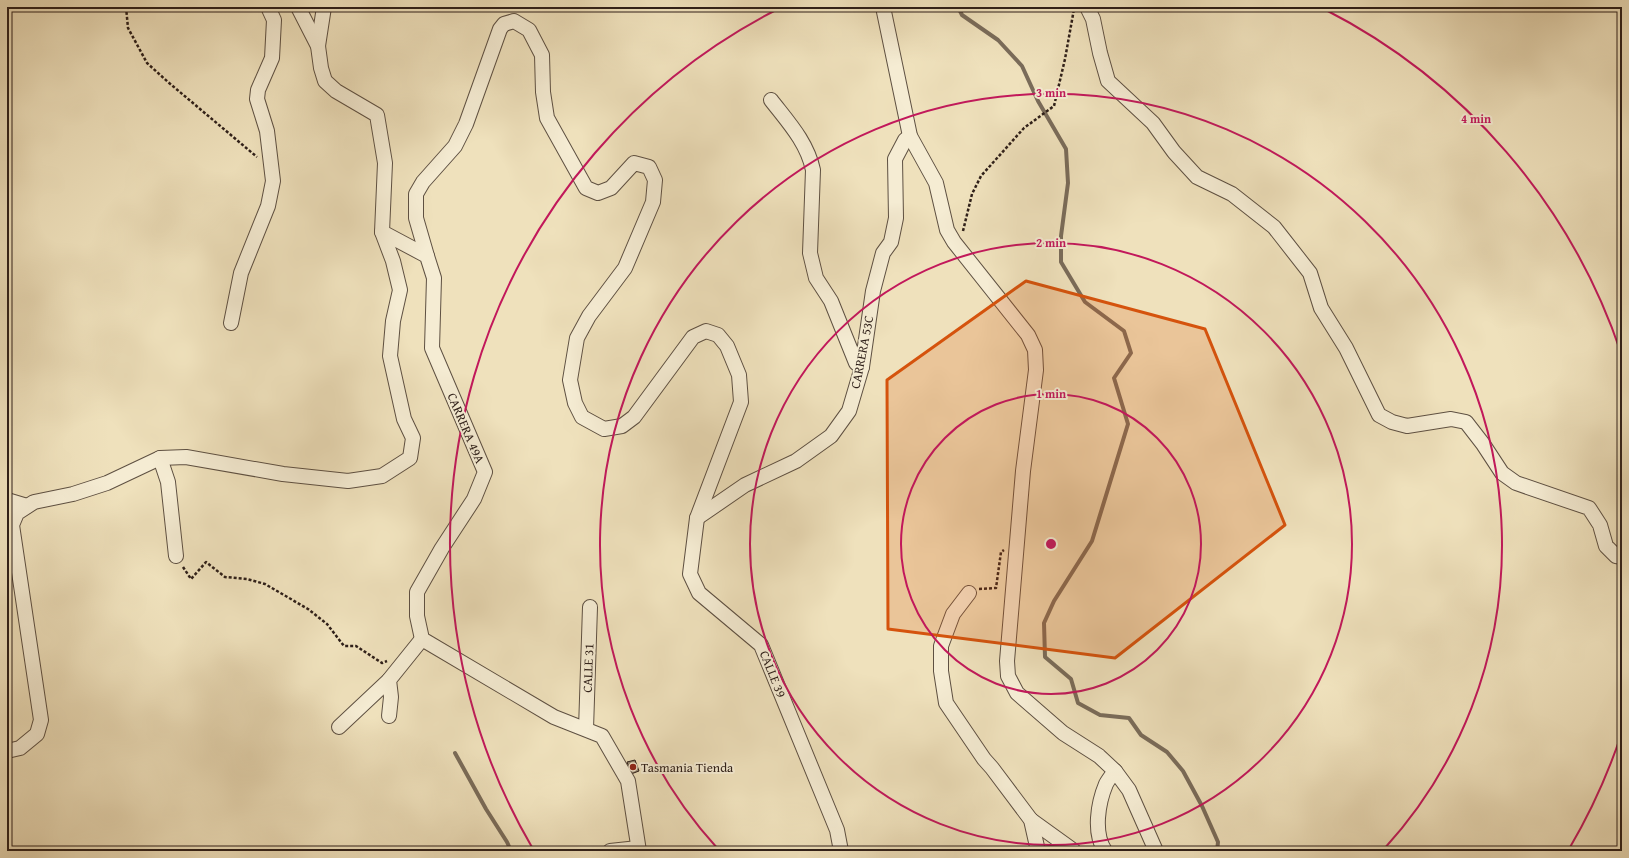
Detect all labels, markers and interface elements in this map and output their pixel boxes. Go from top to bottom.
text: 3 min [1036,84,1066,101]
text: 4 min [1461,110,1491,127]
text: 2 min [1036,234,1066,251]
street label: CARRERA 53C [846,314,878,390]
text: 1 min [1036,385,1066,402]
street label: CARRERA 49A [443,390,489,466]
centre of rings [1044,537,1058,551]
street label: CALLE 31 [578,643,598,693]
street label: CALLE 39 [755,648,791,700]
place label: Tasmania Tienda [641,758,734,777]
marker: Tasmania Tienda [628,762,638,772]

